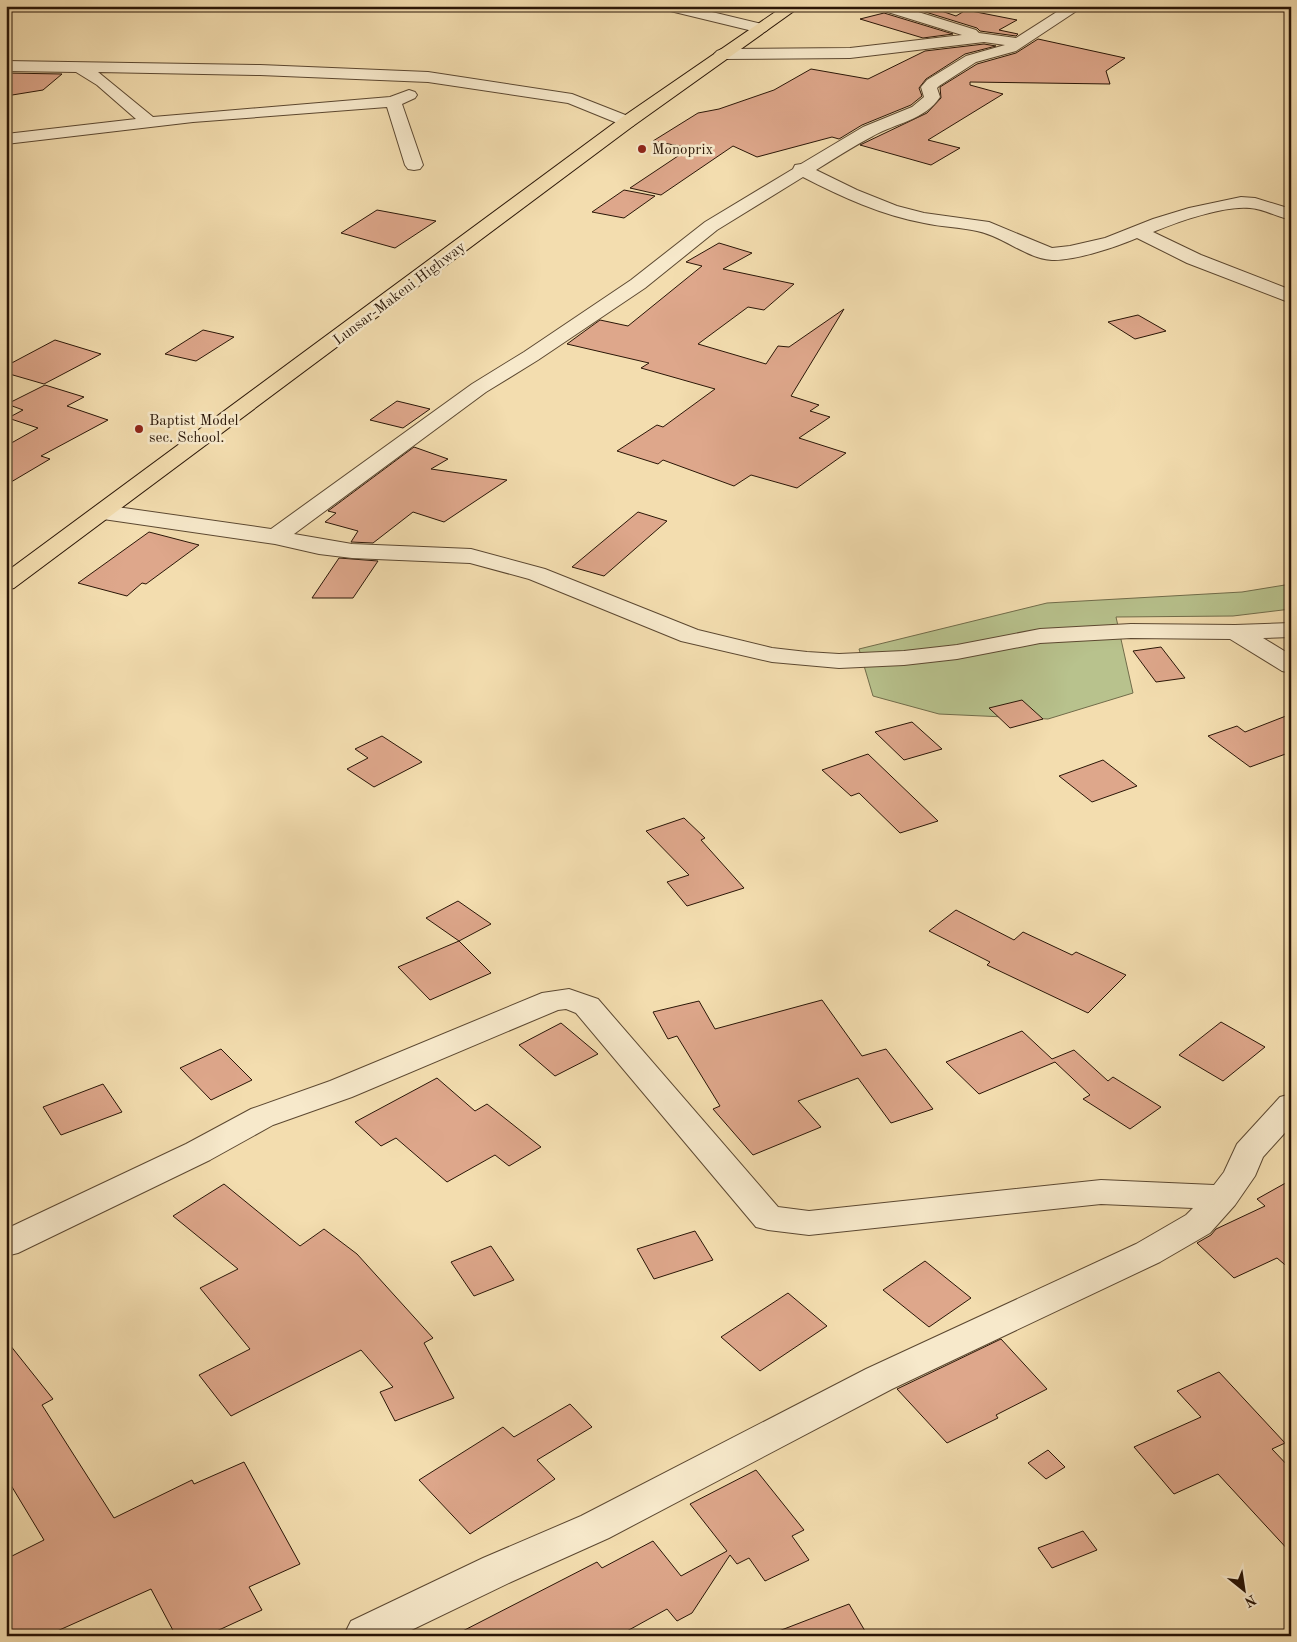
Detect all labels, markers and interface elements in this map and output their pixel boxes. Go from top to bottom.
marker: Monoprix [636,143,648,155]
place label: Monoprix [652,143,714,158]
street label: Lunsar-Makeni Highway [331,240,469,349]
place label: Baptist Model sec. School. [149,414,239,446]
marker: Baptist Model sec. School. [133,423,145,435]
north arrow [1220,1564,1270,1614]
text: N [1242,1592,1258,1609]

